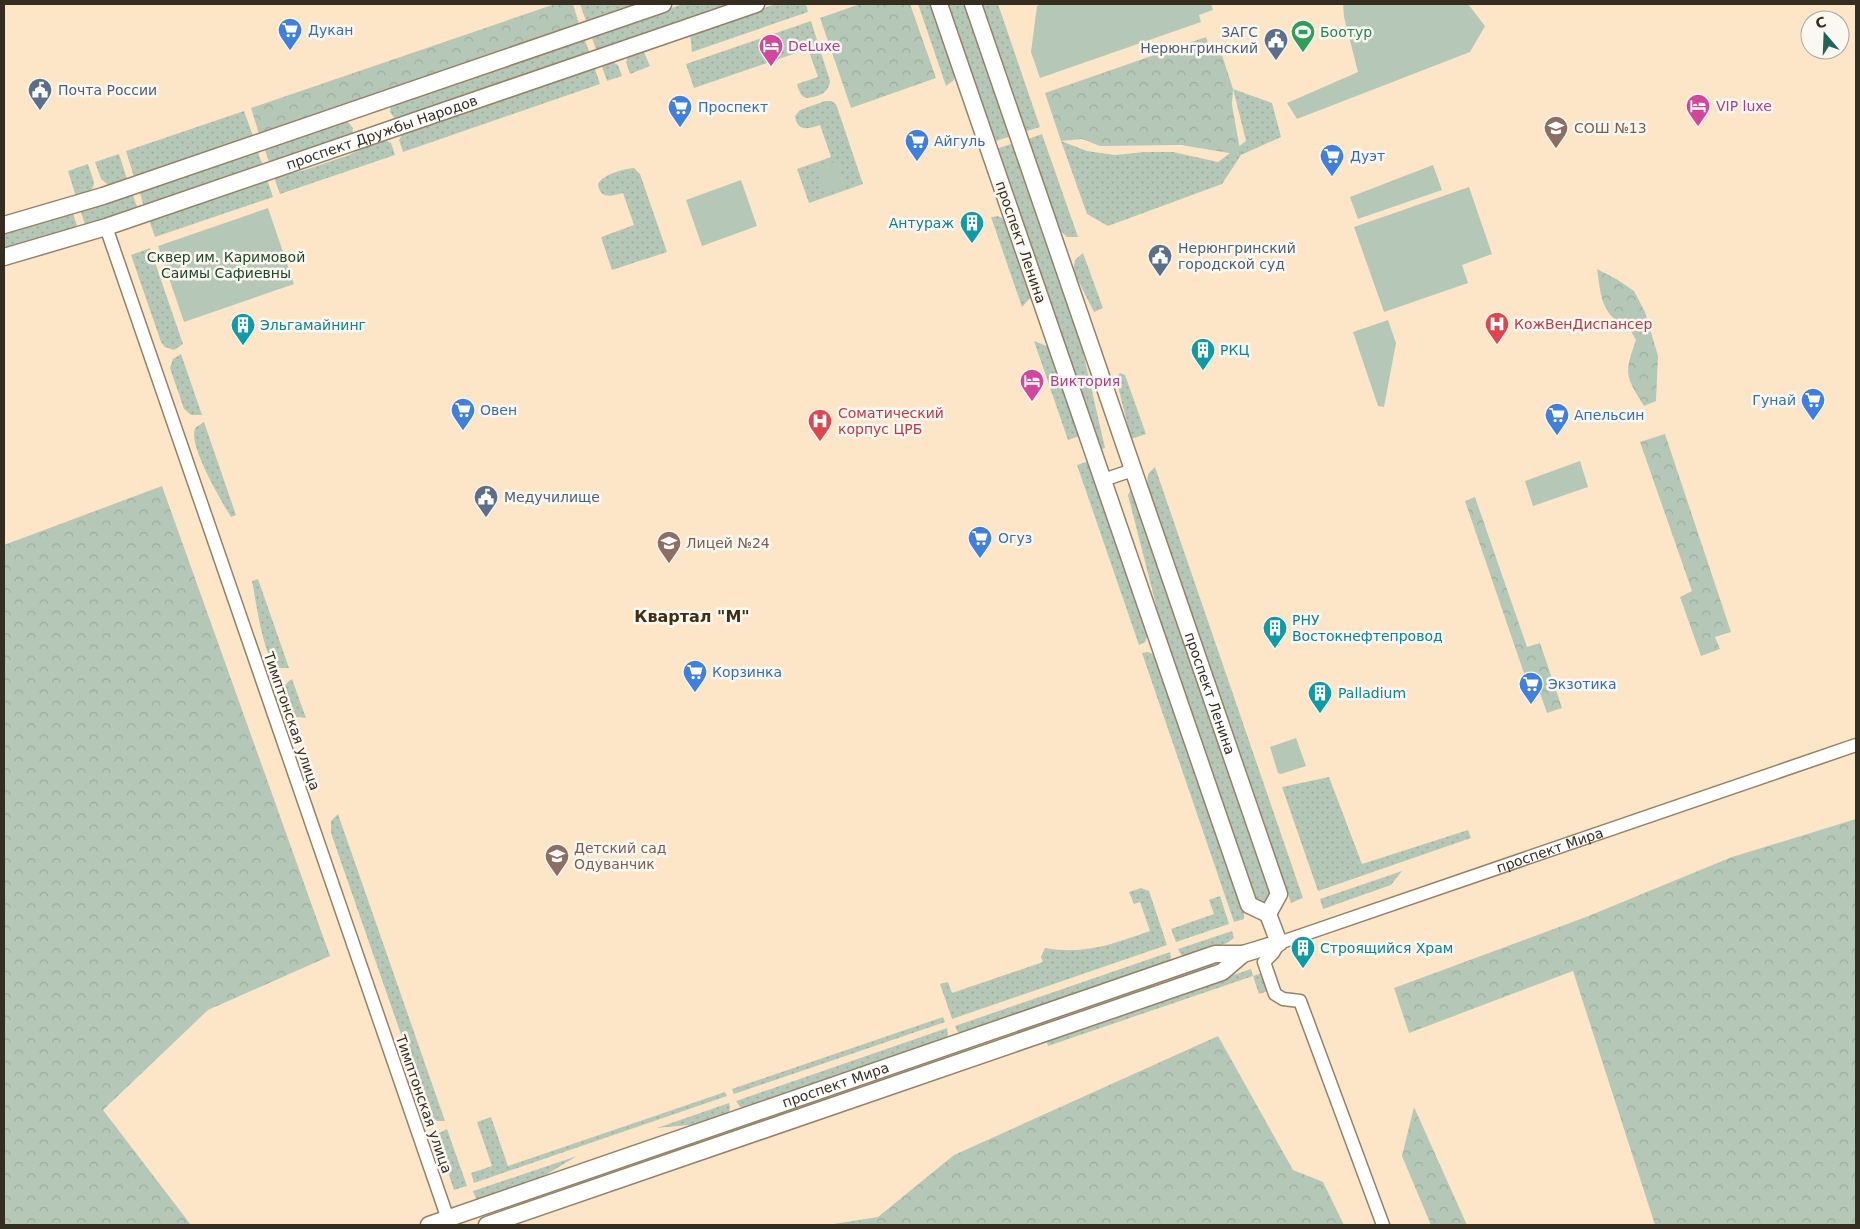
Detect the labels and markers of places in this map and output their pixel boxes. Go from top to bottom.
supermarket icon: Дукан [277,17,303,51]
sports icon: Боотур [1290,19,1316,53]
place label: Дукан [308,22,353,38]
place label: ЗАГС Нерюнгринский [1140,24,1258,56]
place label: Боотур [1320,24,1372,40]
public building icon: ЗАГС Нерюнгринский [1263,27,1289,61]
hotel icon: DeLuxe [758,33,784,67]
place label: DeLuxe [788,38,840,54]
public building icon: Почта России [27,77,53,111]
place label: Почта России [58,82,157,98]
hotel icon: VIP luxe [1685,93,1711,127]
supermarket icon: Проспект [667,94,693,128]
place label: VIP luxe [1716,98,1772,114]
place label: Проспект [698,99,768,115]
school or university icon: СОШ №13 [1543,115,1569,149]
place label: СОШ №13 [1574,120,1647,136]
supermarket icon: Айгуль [904,128,930,162]
place label: Айгуль [934,133,986,149]
supermarket icon: Дуэт [1319,143,1345,177]
place label: Дуэт [1350,148,1385,164]
building icon: Антураж [959,210,985,244]
place label: Антураж [889,215,954,231]
place label: Нерюнгринский городской суд [1178,240,1296,272]
public building icon: Нерюнгринский городской суд [1147,243,1173,277]
hospital icon: КожВенДиспансер [1484,311,1510,345]
building icon: Эльгамайнинг [230,312,256,346]
place label: КожВенДиспансер [1514,316,1652,332]
place label: Эльгамайнинг [260,317,366,333]
building icon: РКЦ [1190,337,1216,371]
place label: РКЦ [1220,342,1249,358]
hotel icon: Виктория [1019,368,1045,402]
place label: Виктория [1050,373,1120,389]
supermarket icon: Гунай [1800,387,1826,421]
place label: Гунай [1752,392,1796,408]
supermarket icon: Овен [450,397,476,431]
place label: Овен [480,402,517,418]
supermarket icon: Апельсин [1544,402,1570,436]
place label: Соматический корпус ЦРБ [838,405,944,437]
place label: Апельсин [1574,407,1645,423]
hospital icon: Соматический корпус ЦРБ [807,408,833,442]
public building icon: Медучилище [473,484,499,518]
place label: Медучилище [504,489,600,505]
supermarket icon: Огуз [967,525,993,559]
school or university icon: Лицей №24 [656,530,682,564]
place label: Огуз [998,530,1032,546]
place label: Лицей №24 [686,535,770,551]
place label: РНУ Востокнефтепровод [1292,612,1443,644]
building icon: РНУ Востокнефтепровод [1262,615,1288,649]
supermarket icon: Корзинка [682,659,708,693]
place label: Корзинка [712,664,782,680]
supermarket icon: Экзотика [1518,671,1544,705]
place label: Экзотика [1548,676,1617,692]
building icon: Palladium [1307,680,1333,714]
place label: Palladium [1338,685,1406,701]
place label: Детский сад Одуванчик [574,840,666,872]
school or university icon: Детский сад Одуванчик [544,843,570,877]
building icon: Строящийся Храм [1290,935,1316,969]
place label: Строящийся Храм [1320,940,1453,956]

